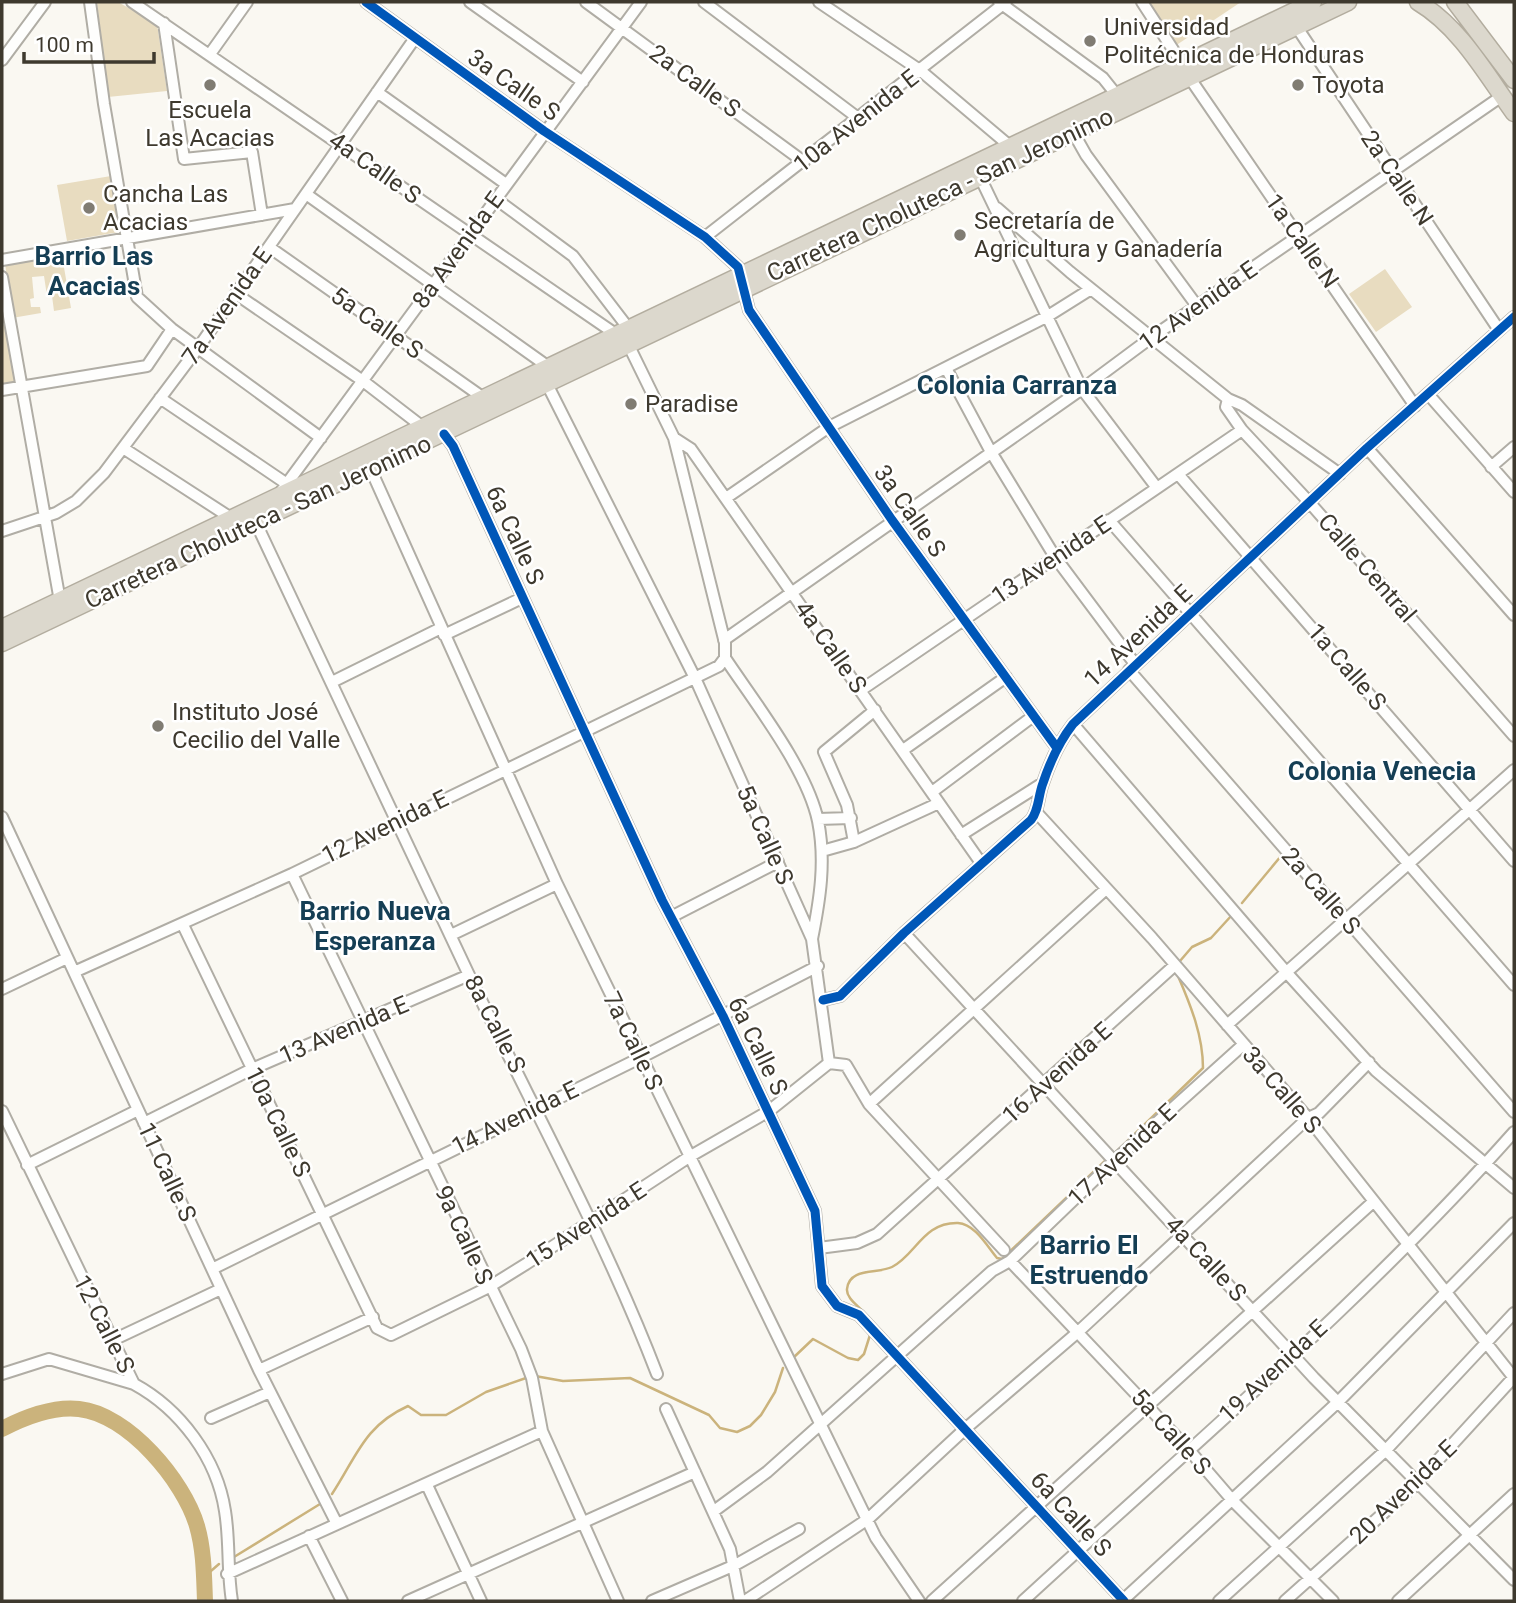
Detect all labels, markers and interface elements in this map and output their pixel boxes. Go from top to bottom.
place label: Universidad Politécnica de Honduras [1104,13,1364,69]
scale bar [24,21,154,65]
text: 100 m [35,33,94,57]
marker: Universidad Politécnica de Honduras [1082,33,1098,49]
street label: 2a Calle S [644,39,746,123]
street label: 3a Calle S [463,43,565,127]
street label: 10a Avenida E [788,64,924,178]
place label: Toyota [1312,71,1384,99]
marker: Escuela Las Acacias [202,77,218,93]
marker: Toyota [1290,77,1306,93]
place label: Escuela Las Acacias [145,96,275,152]
street label: Carretera Choluteca - San Jeronimo [762,102,1118,288]
street label: 2a Calle N [1355,125,1439,231]
street label: 4a Calle S [324,126,426,210]
place label: Cancha Las Acacias [103,180,228,236]
street label: 8a Avenida E [406,186,510,314]
street label: 1a Calle N [1259,188,1345,294]
marker: Cancha Las Acacias [81,200,97,216]
place label: Secretaría de Agricultura y Ganadería [974,207,1223,263]
marker: Secretaría de Agricultura y Ganadería [952,227,968,243]
district label: Barrio Las Acacias [35,241,153,301]
street label: 7a Avenida E [176,242,278,370]
street label: 12 Avenida E [1134,255,1262,357]
street label: 5a Calle S [326,281,428,365]
district label: Colonia Carranza [917,370,1117,400]
place label: Paradise [645,390,738,418]
marker: Paradise [623,396,639,412]
street label: Carretera Choluteca - San Jeronimo [80,429,436,615]
street label: 3a Calle S [868,460,952,562]
street label: 6a Calle S [480,481,550,589]
street label: Calle Central [1312,508,1422,628]
street label: 13 Avenida E [986,510,1116,610]
street label: 14 Avenida E [1078,579,1198,693]
street label: 4a Calle S [789,596,873,698]
street label: 1a Calle S [1302,618,1392,716]
place label: Instituto José Cecilio del Valle [172,698,340,754]
marker: Instituto José Cecilio del Valle [150,718,166,734]
district label: Colonia Venecia [1288,756,1476,786]
street label: 5a Calle S [731,781,799,889]
street label: 12 Avenida E [317,784,453,870]
street label: 2a Calle S [1276,842,1366,940]
district label: Barrio Nueva Esperanza [299,896,451,956]
street label: 8a Calle S [459,971,531,1077]
street label: 7a Calle S [597,987,669,1095]
street label: 13 Avenida E [275,990,413,1070]
street label: 6a Calle S [722,992,794,1100]
street label: 16 Avenida E [997,1017,1117,1129]
street label: 3a Calle S [1237,1041,1327,1139]
street label: 10a Calle S [239,1062,317,1182]
street label: 14 Avenida E [447,1075,583,1161]
street label: 17 Avenida E [1062,1098,1182,1212]
street label: 11 Calle S [132,1118,202,1226]
street label: 15 Avenida E [521,1176,651,1274]
street label: 9a Calle S [429,1181,499,1289]
street label: 4a Calle S [1160,1211,1252,1307]
district label: Barrio El Estruendo [1030,1230,1148,1290]
street label: 12 Calle S [67,1270,141,1378]
street label: 19 Avenida E [1213,1314,1333,1428]
street label: 5a Calle S [1125,1383,1217,1481]
street label: 20 Avenida E [1344,1434,1462,1550]
street label: 6a Calle S [1025,1466,1117,1562]

